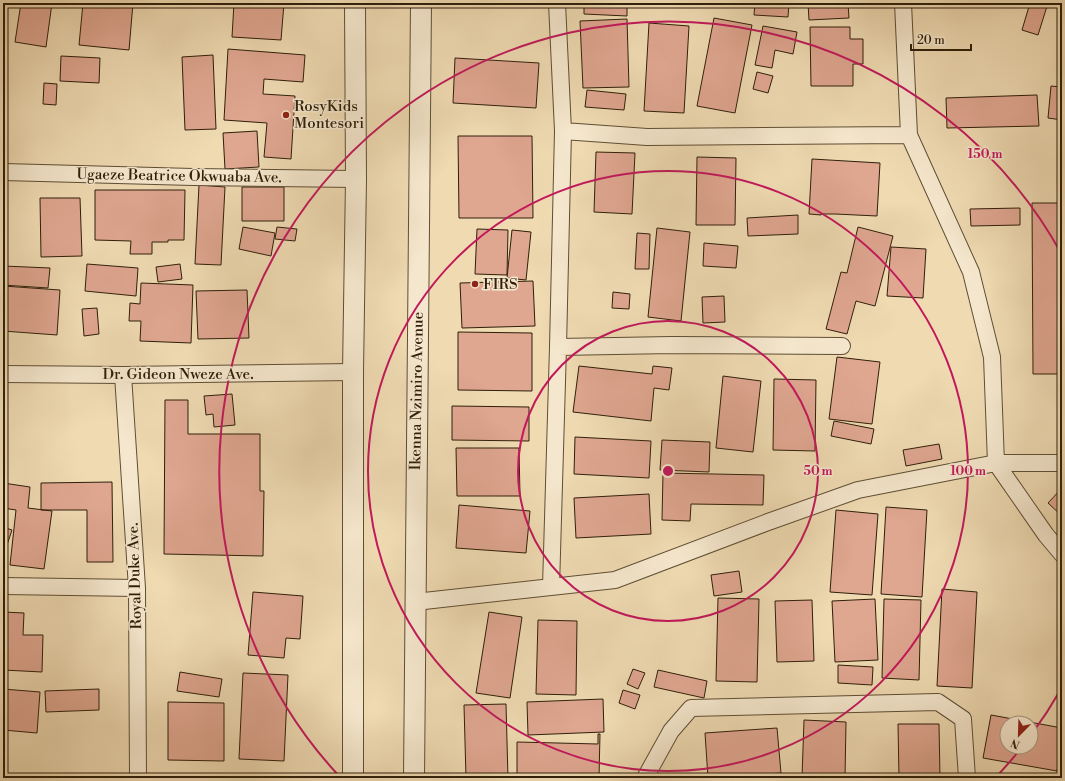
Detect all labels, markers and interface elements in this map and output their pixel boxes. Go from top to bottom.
scale bar [911,26,971,52]
text: 20 m [917,33,945,48]
place label: RosyKids Montesori [294,97,364,133]
marker: RosyKids Montesori [281,110,291,120]
text: 150 m [968,147,1002,162]
street label: Ugaeze Beatrice Okwuaba Ave. [76,165,282,187]
place label: FIRS [483,275,518,294]
marker: FIRS [470,279,480,289]
street label: Ikenna Nzimiro Avenue [406,312,428,470]
street label: Dr. Gideon Nweze Ave. [102,365,254,384]
centre of rings [661,464,675,478]
text: 50 m [803,464,833,479]
text: 100 m [950,464,986,479]
street label: Royal Duke Ave. [124,522,146,630]
north arrow [999,715,1039,755]
text: N [1008,735,1022,751]

